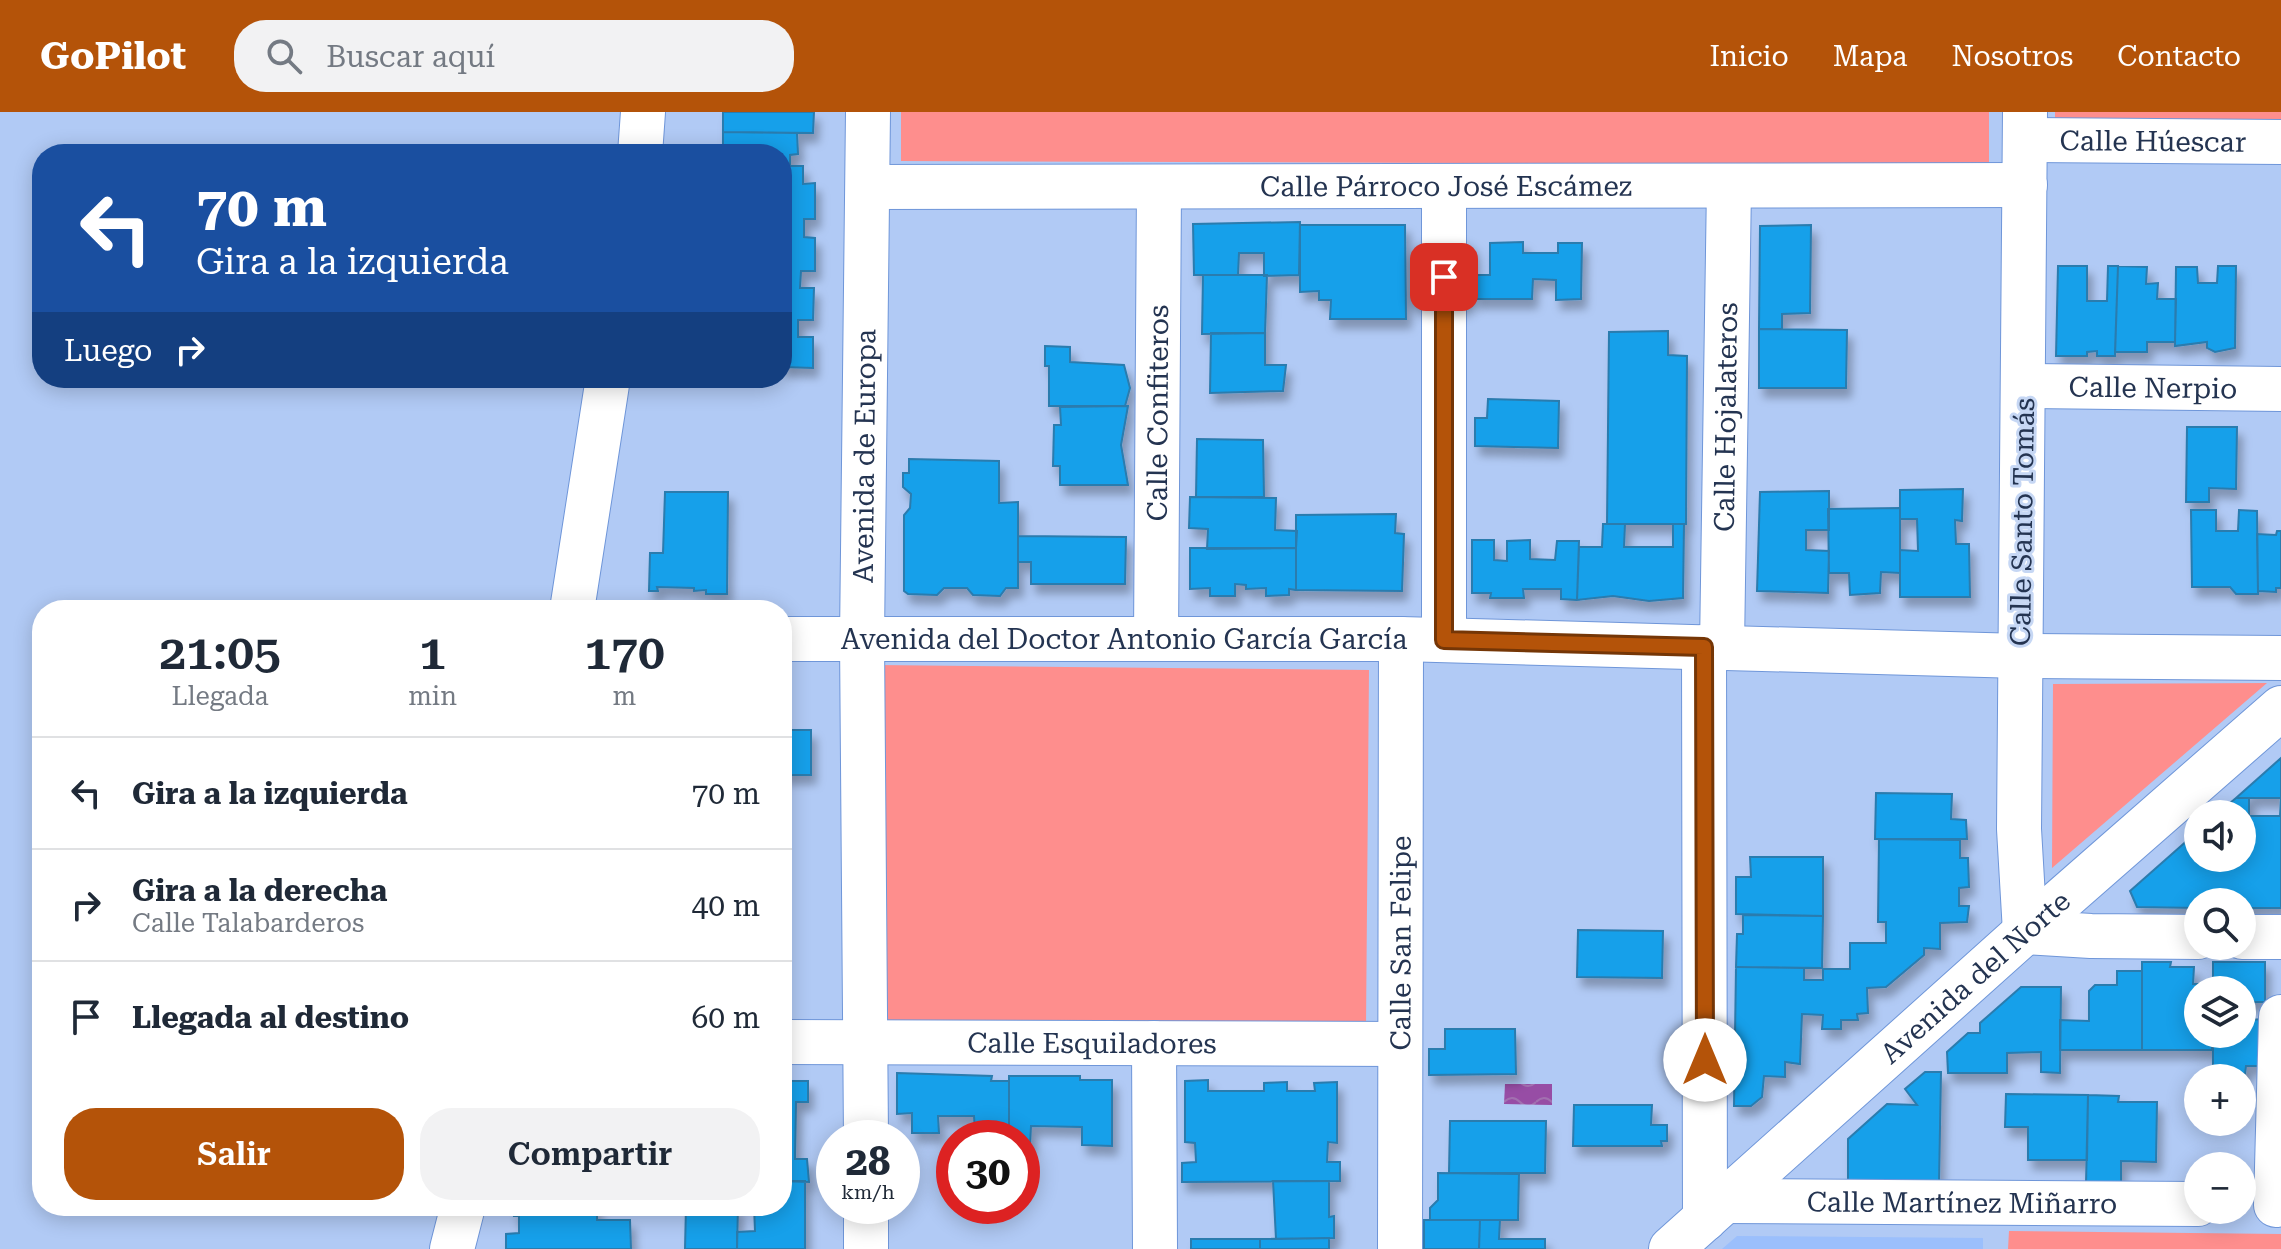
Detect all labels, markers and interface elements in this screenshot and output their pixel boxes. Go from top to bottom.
search box [234,20,794,92]
text: GoPilot [40,34,186,78]
icon: search [262,34,306,78]
text: Buscar aquí [326,39,495,74]
text: Inicio [1709,40,1789,73]
text: Mapa [1833,40,1907,73]
text: Nosotros [1951,40,2073,73]
text: Contacto [2117,40,2241,73]
street label: Calle Húescar [2060,124,2246,159]
street label: Calle Párroco José Escámez [1260,170,1632,203]
text: 70 m [196,174,327,240]
icon: left [64,176,168,280]
text: Gira a la izquierda [196,241,509,283]
pin [1410,243,1478,311]
icon: arrive [1422,255,1466,299]
street label: Calle Hojalateros [1708,302,1744,532]
street label: Calle Confiteros [1141,305,1175,521]
icon: right [168,328,212,372]
street label: Avenida de Europa [847,329,883,583]
text: Luego [64,333,152,368]
street label: Calle Nerpio [2069,371,2237,405]
street label: Calle Santo Tomás [2004,398,2041,646]
street label: Avenida del Doctor Antonio García García [841,623,1407,656]
text: 21:05 [159,625,281,681]
text: 1 [419,625,446,681]
text: 170 [584,625,665,681]
text: Llegada [171,681,269,711]
text: min [408,681,457,711]
text: m [613,681,636,711]
icon: left [64,771,108,815]
text: Gira a la izquierda [132,776,408,811]
text: 70 m [691,776,760,811]
map controls [2184,800,2256,1224]
button: sound [2184,800,2256,872]
street label: Calle San Felipe [1384,836,1418,1050]
text: Gira a la derecha [132,873,387,908]
icon: right [64,883,108,927]
street label: Avenida del Norte [1874,884,2077,1070]
text: 40 m [691,888,760,923]
button: search [2184,888,2256,960]
text: Calle Talabarderos [132,908,364,938]
button: layers [2184,976,2256,1048]
icon: arrive [64,995,108,1039]
text: Llegada al destino [132,1000,409,1035]
text: 60 m [691,1000,760,1035]
position arrow [1663,1018,1747,1102]
street label: Calle Esquiladores [967,1027,1217,1060]
button: + [2184,1064,2256,1136]
button: Salir [64,1108,404,1200]
button: Compartir [420,1108,760,1200]
speed limit sign: 30 [936,1120,1040,1224]
text: 28 [846,1138,890,1185]
button: − [2184,1152,2256,1224]
text: km/h [841,1180,895,1204]
street label: Calle Martínez Miñarro [1807,1186,2117,1220]

